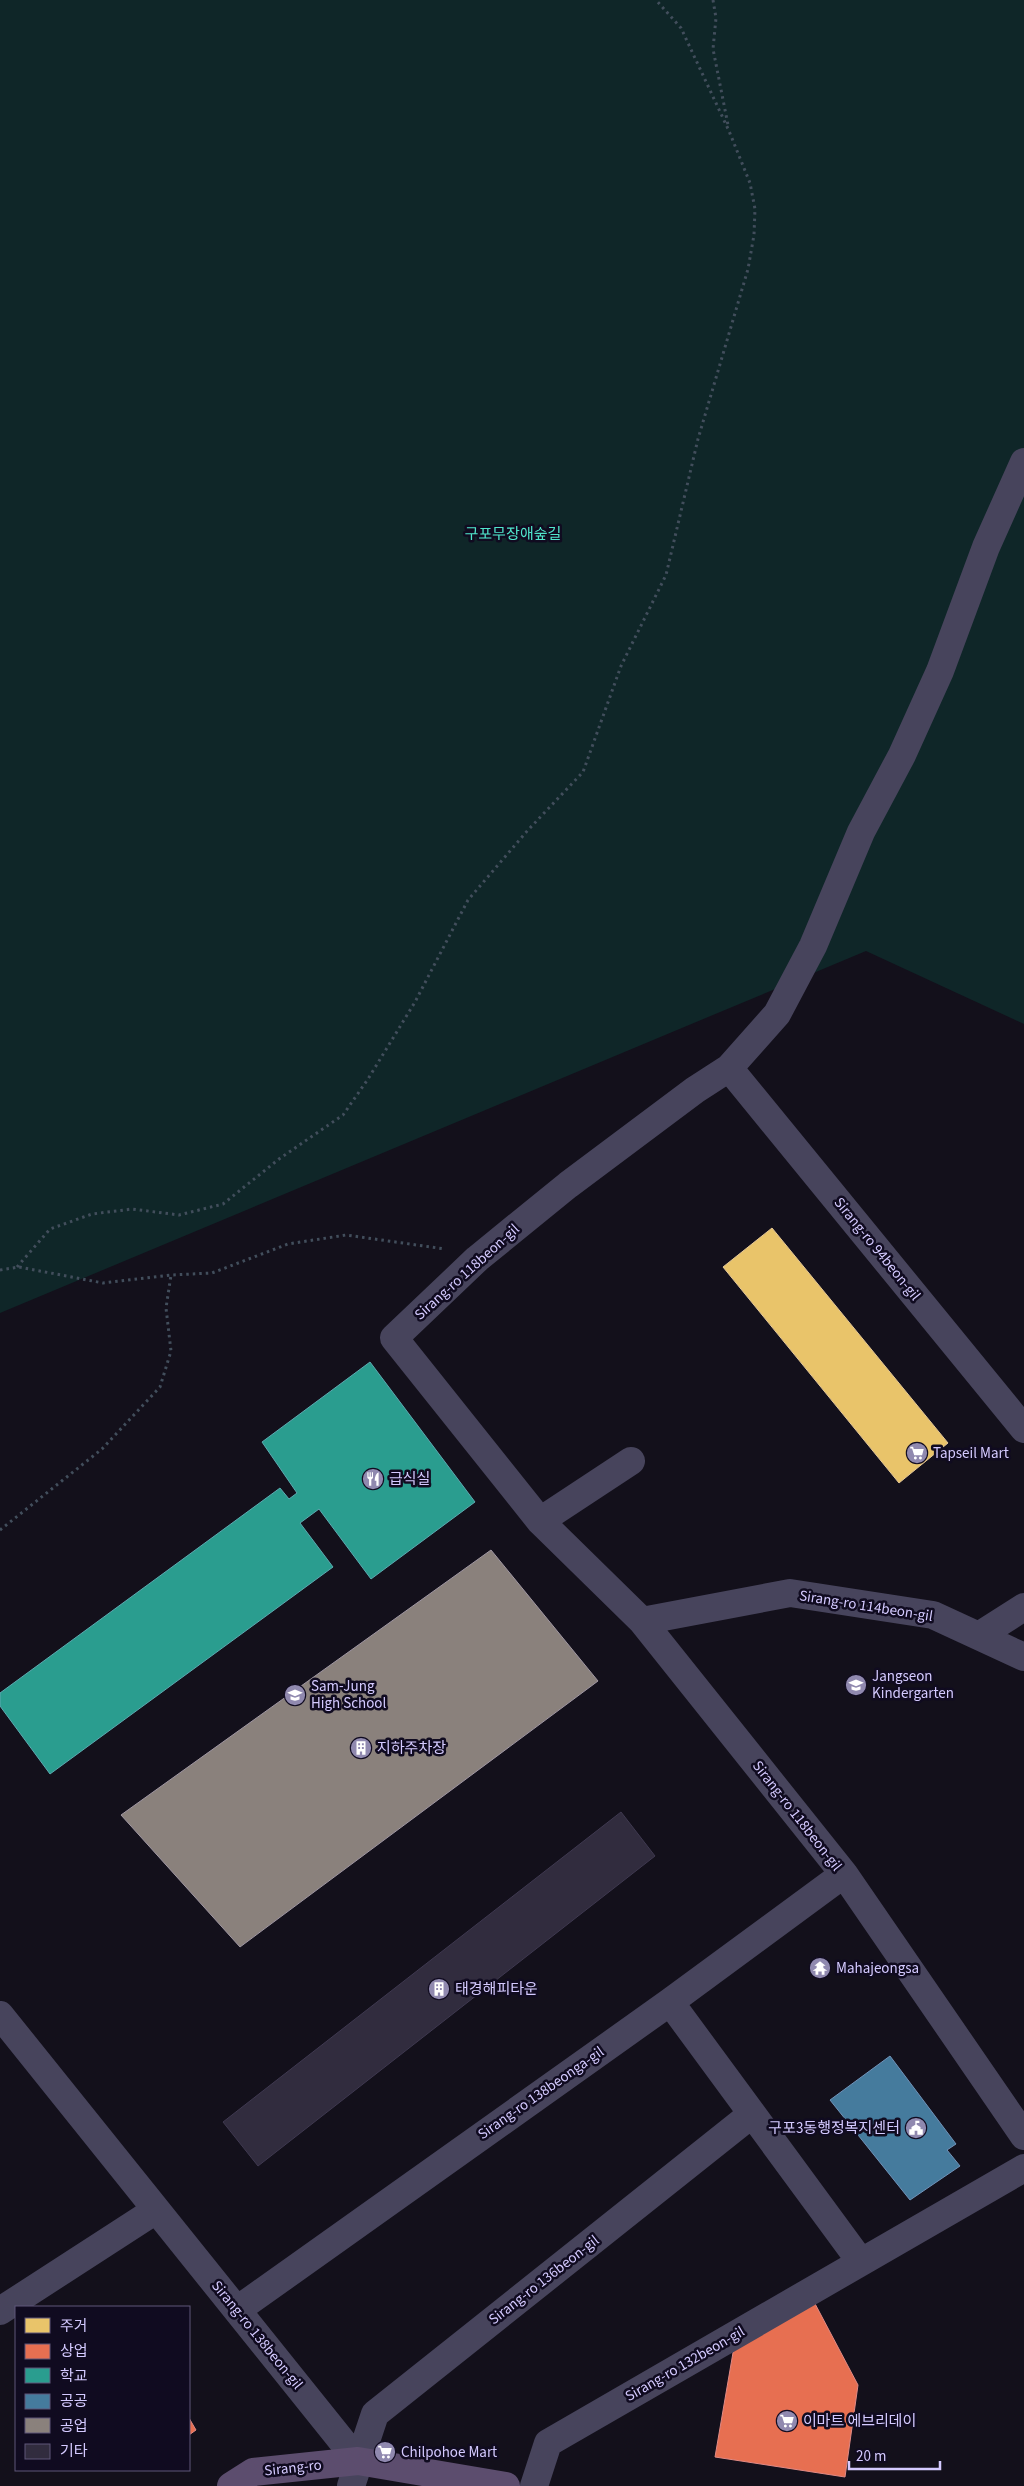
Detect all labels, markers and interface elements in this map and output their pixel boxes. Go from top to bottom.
park label: 구포무장애숲길 [465,524,561,545]
street label: Sirang-ro 94beon-gil [829,1193,925,1305]
street label: Sirang-ro 118beon-gil [410,1219,524,1325]
supermarket icon: Tapseil Mart [905,1441,929,1465]
place label: Tapseil Mart [933,1443,1009,1464]
restaurant icon: 급식실 [361,1467,385,1491]
place label: 급식실 [389,1469,430,1490]
street label: Sirang-ro 114beon-gil [798,1585,934,1627]
place label: Jangseon Kindergarten [872,1666,954,1704]
school or university icon: Jangseon Kindergarten [844,1673,868,1697]
place label: Sam-Jung High School [311,1676,386,1714]
school or university icon: Sam-Jung High School [283,1683,307,1707]
building icon: 지하주차장 [349,1736,373,1760]
place label: 지하주차장 [377,1738,446,1759]
street label: Sirang-ro 118beon-gil [747,1756,847,1876]
temple icon: Mahajeongsa [808,1956,832,1980]
place label: Mahajeongsa [836,1958,919,1979]
building icon: 태경해피타운 [427,1977,451,2001]
place label: 태경해피타운 [455,1979,538,2000]
street label: Sirang-ro 138beonga-gil [474,2041,609,2145]
public building icon: 구포3동행정복지센터 [904,2116,928,2140]
place label: 구포3동행정복지센터 [768,2118,900,2139]
street label: Sirang-ro 136beon-gil [484,2230,604,2330]
street label: Sirang-ro 138beon-gil [206,2276,308,2394]
legend [15,2306,190,2471]
text: 주거 [60,2316,88,2337]
street label: Sirang-ro 132beon-gil [621,2321,749,2407]
text: 상업 [60,2341,88,2362]
text: 학교 [60,2366,88,2387]
text: 공공 [60,2391,88,2412]
supermarket icon: 이마트 에브리데이 [775,2409,799,2433]
place label: 이마트 에브리데이 [803,2411,916,2432]
text: 공업 [60,2416,88,2437]
scale bar [849,2438,940,2470]
supermarket icon: Chilpohoe Mart [373,2440,397,2464]
text: 기타 [60,2441,88,2462]
place label: Chilpohoe Mart [401,2442,497,2463]
text: 20 m [856,2446,886,2467]
street label: Sirang-ro [263,2455,323,2481]

